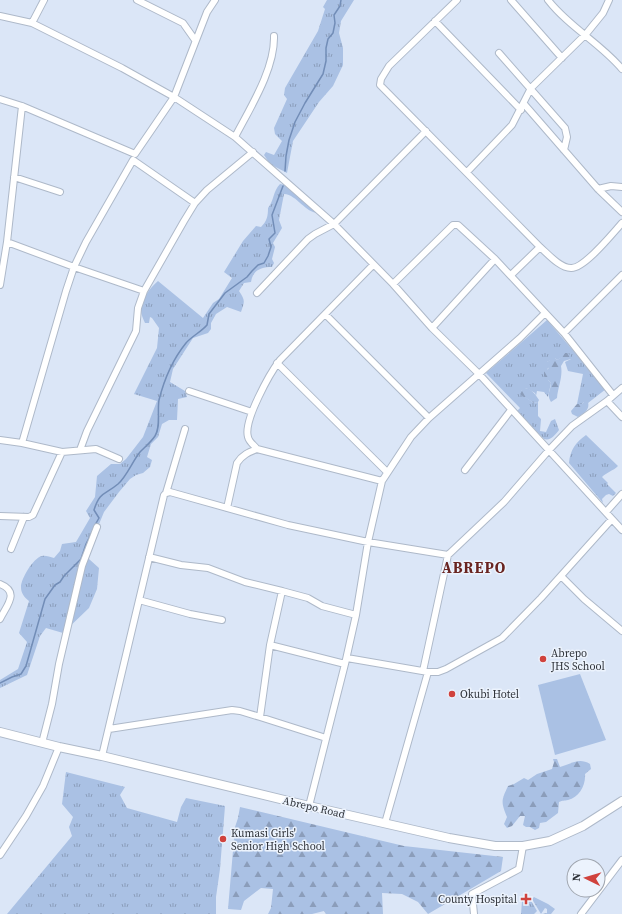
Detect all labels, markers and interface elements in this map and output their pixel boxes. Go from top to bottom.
district label: ABREPO [442,557,506,578]
place label: Abrepo JHS School [550,646,605,674]
marker: Abrepo JHS School [538,654,548,664]
place label: Okubi Hotel [460,687,519,702]
marker: Okubi Hotel [447,689,457,699]
street label: Abrepo Road [281,793,347,822]
place label: Kumasi Girls' Senior High School [231,826,325,854]
marker: Kumasi Girls' Senior High School [218,834,228,844]
north arrow [566,858,606,898]
text: N [569,873,584,882]
place label: County Hospital [438,892,517,907]
marker: County Hospital [520,893,532,905]

